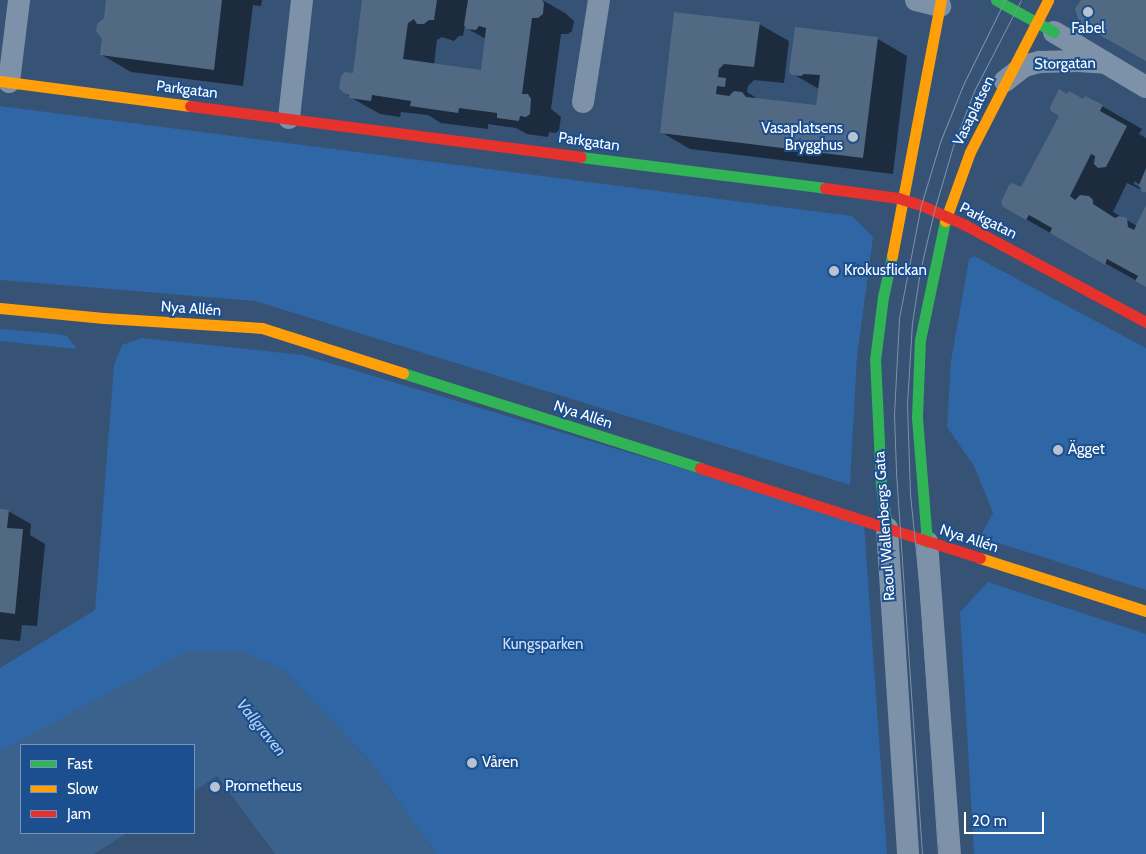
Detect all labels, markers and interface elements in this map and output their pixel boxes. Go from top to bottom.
marker: Fabel [1082,6,1094,18]
place label: Fabel [1071,20,1105,38]
street label: Storgatan [1034,54,1096,74]
street label: Vasaplatsen [949,73,999,149]
street label: Parkgatan [155,77,219,103]
place label: Vasaplatsens Brygghus [761,119,843,154]
street label: Parkgatan [557,129,621,155]
marker: Vasaplatsens Brygghus [847,131,859,143]
street label: Parkgatan [956,199,1020,243]
place label: Krokusflickan [844,262,927,280]
marker: Krokusflickan [828,265,840,277]
street label: Nya Allén [160,298,222,320]
street label: Nya Allén [551,397,615,433]
place label: Ägget [1068,441,1105,459]
marker: Ägget [1052,444,1064,456]
street label: Raoul Wallenbergs Gata [871,450,899,602]
street label: Nya Allén [937,521,1001,557]
park label: Kungsparken [503,636,583,654]
water label: Vallgraven [232,695,290,761]
legend [20,744,195,834]
place label: Våren [482,754,518,772]
text: Fast [67,755,92,773]
marker: Våren [466,757,478,769]
place label: Prometheus [225,778,302,796]
text: Slow [67,780,98,798]
marker: Prometheus [209,781,221,793]
scale bar [966,802,1046,834]
text: Jam [67,805,91,823]
text: 20 m [972,812,1007,830]

